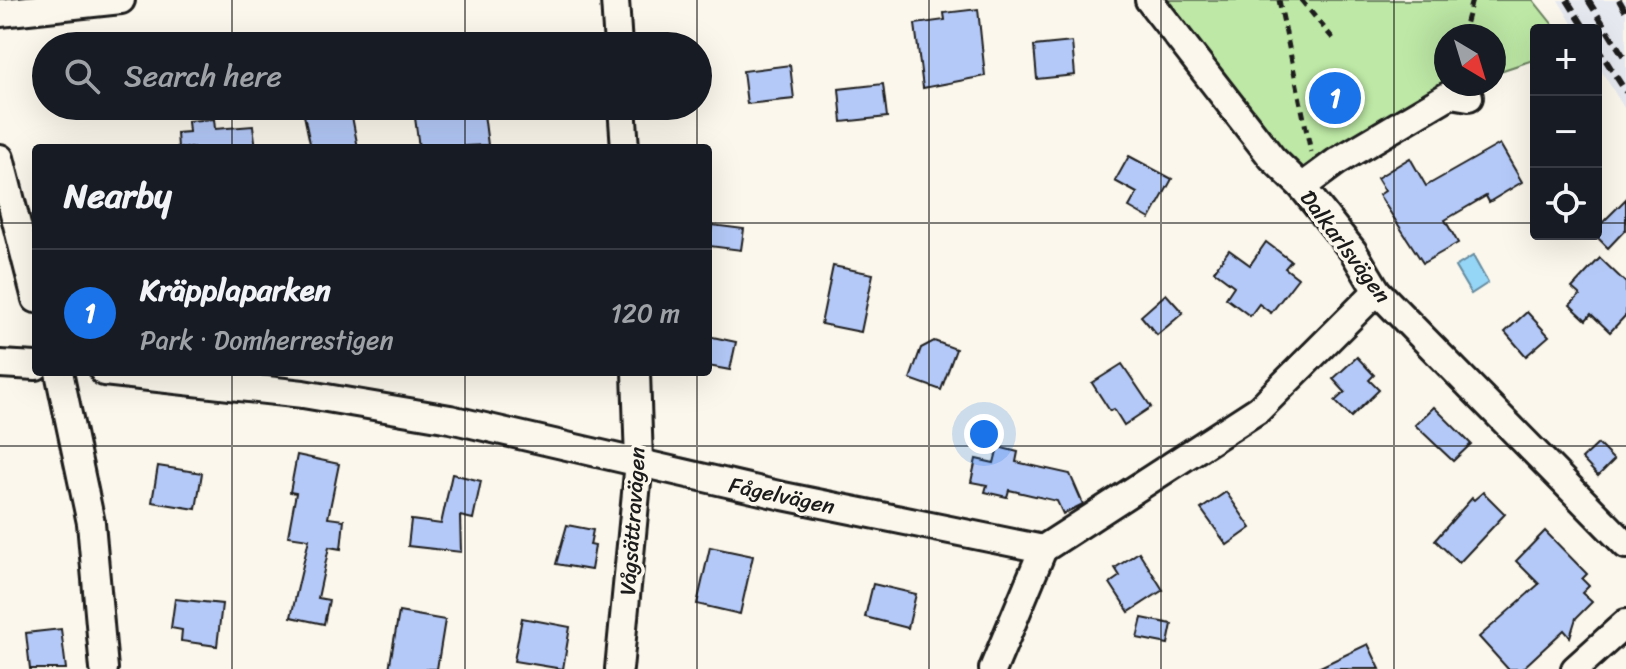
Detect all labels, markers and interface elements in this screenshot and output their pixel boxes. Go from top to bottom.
north arrow [1434,24,1506,96]
map controls [1530,24,1602,240]
button: + [1530,24,1602,96]
search box [32,32,712,120]
text: Search here [124,49,282,103]
icon: search [60,54,104,98]
pin: 1 [1309,68,1361,128]
button: − [1530,96,1602,168]
text: Nearby [64,166,172,226]
button: locate [1530,168,1602,240]
street label: Dalkarlsvägen [1290,181,1402,312]
text: Kräpplaparken [140,263,331,317]
text: 1 [84,290,96,336]
text: 120 m [611,290,680,336]
text: Park · Domherrestigen [140,317,393,363]
your location [964,414,1004,454]
street label: Vågsättravägen [608,445,657,597]
street label: Fågelvägen [725,465,839,526]

